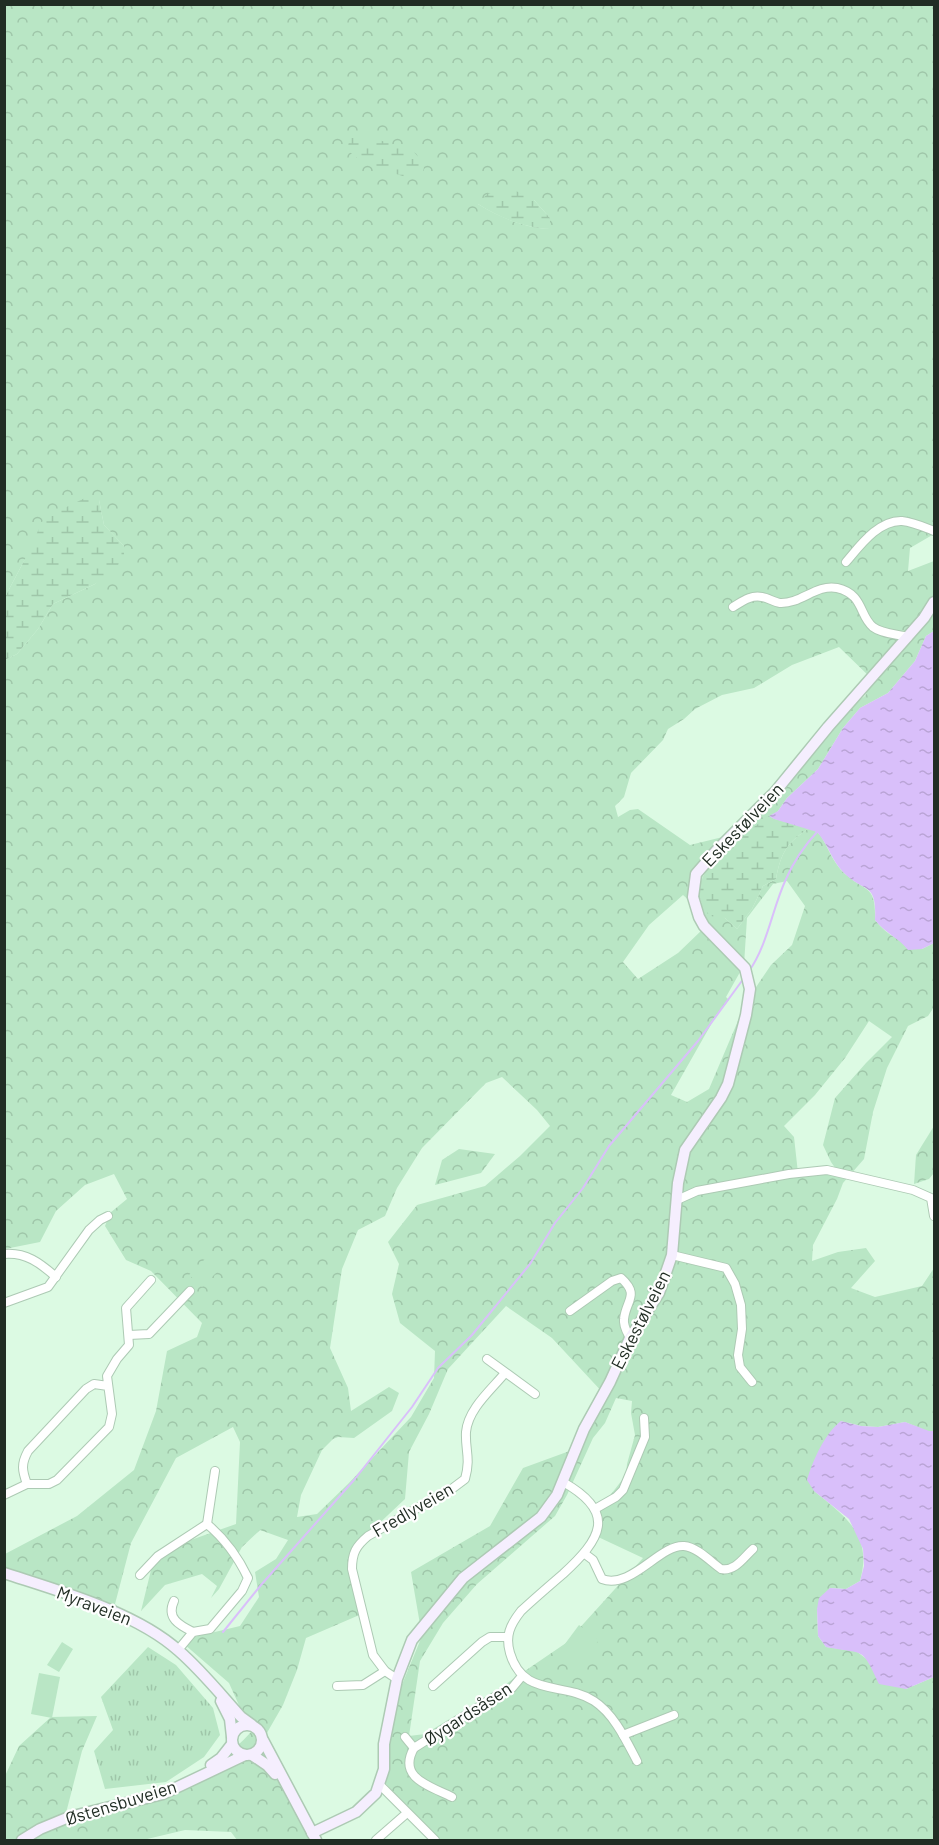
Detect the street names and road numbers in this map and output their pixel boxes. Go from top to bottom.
street label: Eskestølveien [697,778,788,871]
street label: Eskestølveien [606,1266,674,1373]
street label: Fredlyveien [368,1477,457,1541]
street label: Myraveien [54,1581,135,1629]
street label: Øygardsåsen [420,1677,515,1750]
street label: Østensbuveien [62,1775,179,1829]

